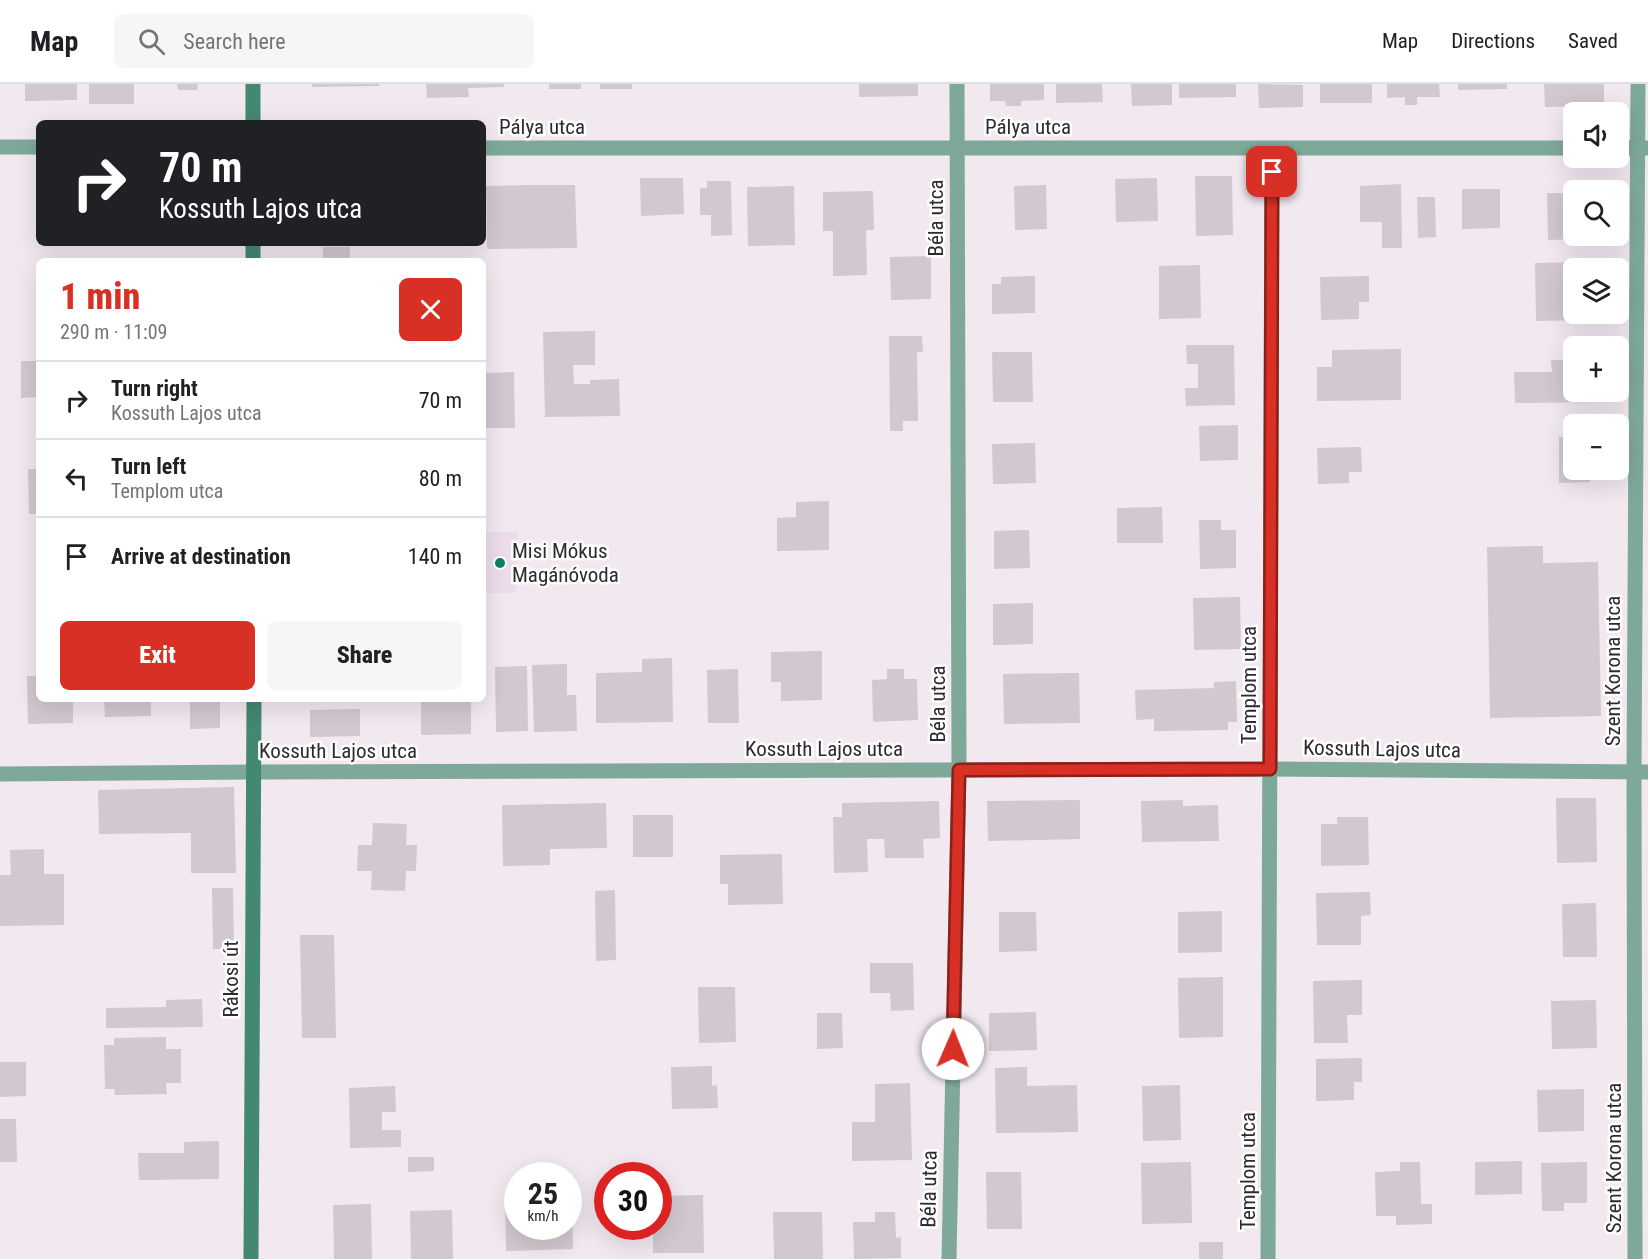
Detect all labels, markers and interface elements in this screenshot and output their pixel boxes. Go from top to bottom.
search box [114,14,534,68]
text: Map [30,25,78,58]
icon: search [135,25,168,58]
text: Search here [183,29,286,54]
text: Map [1382,29,1418,53]
text: Directions [1451,29,1535,53]
text: Saved [1568,29,1618,53]
map controls [1563,102,1629,480]
button: sound [1563,102,1629,168]
street label: Pálya utca [499,115,585,139]
street label: Pálya utca [985,115,1071,139]
text: 70 m [159,143,242,192]
icon: right [60,144,138,222]
pin [1246,146,1297,197]
icon: arrive [1255,155,1288,188]
street label: Béla utca [924,179,948,257]
button: search [1563,180,1629,246]
text: Kossuth Lajos utca [159,193,362,225]
button: layers [1563,258,1629,324]
text: 1 min [60,276,140,318]
button: close [399,278,462,341]
text: 290 m · 11:09 [60,320,167,344]
button: + [1563,336,1629,402]
text: Turn right [111,376,198,401]
icon: right [60,384,93,417]
text: 70 m [419,388,462,413]
text: Kossuth Lajos utca [111,401,262,425]
button: − [1563,414,1629,480]
text: Turn left [111,454,186,479]
icon: left [60,462,93,495]
text: 80 m [419,466,462,491]
text: Templom utca [111,479,223,503]
place label: Misi Mókus Magánóvoda [512,539,619,587]
icon: arrive [60,540,93,573]
text: Arrive at destination [111,544,291,569]
text: 140 m [408,544,462,569]
marker: Misi Mókus Magánóvoda [493,556,507,570]
street label: Szent Korona utca [1601,596,1625,746]
button: Exit [60,621,255,690]
button: Share [267,621,462,690]
street label: Templom utca [1237,626,1261,744]
street label: Béla utca [926,665,950,743]
street label: Kossuth Lajos utca [1303,736,1461,762]
street label: Kossuth Lajos utca [745,737,903,761]
street label: Kossuth Lajos utca [259,739,417,763]
street label: Rákosi út [219,941,243,1017]
position arrow [921,1017,985,1081]
street label: Szent Korona utca [1602,1083,1626,1233]
street label: Templom utca [1236,1112,1260,1230]
street label: Béla utca [916,1150,942,1228]
speed limit sign: 30 [594,1162,672,1240]
text: 25 [528,1176,558,1211]
text: km/h [528,1207,558,1225]

